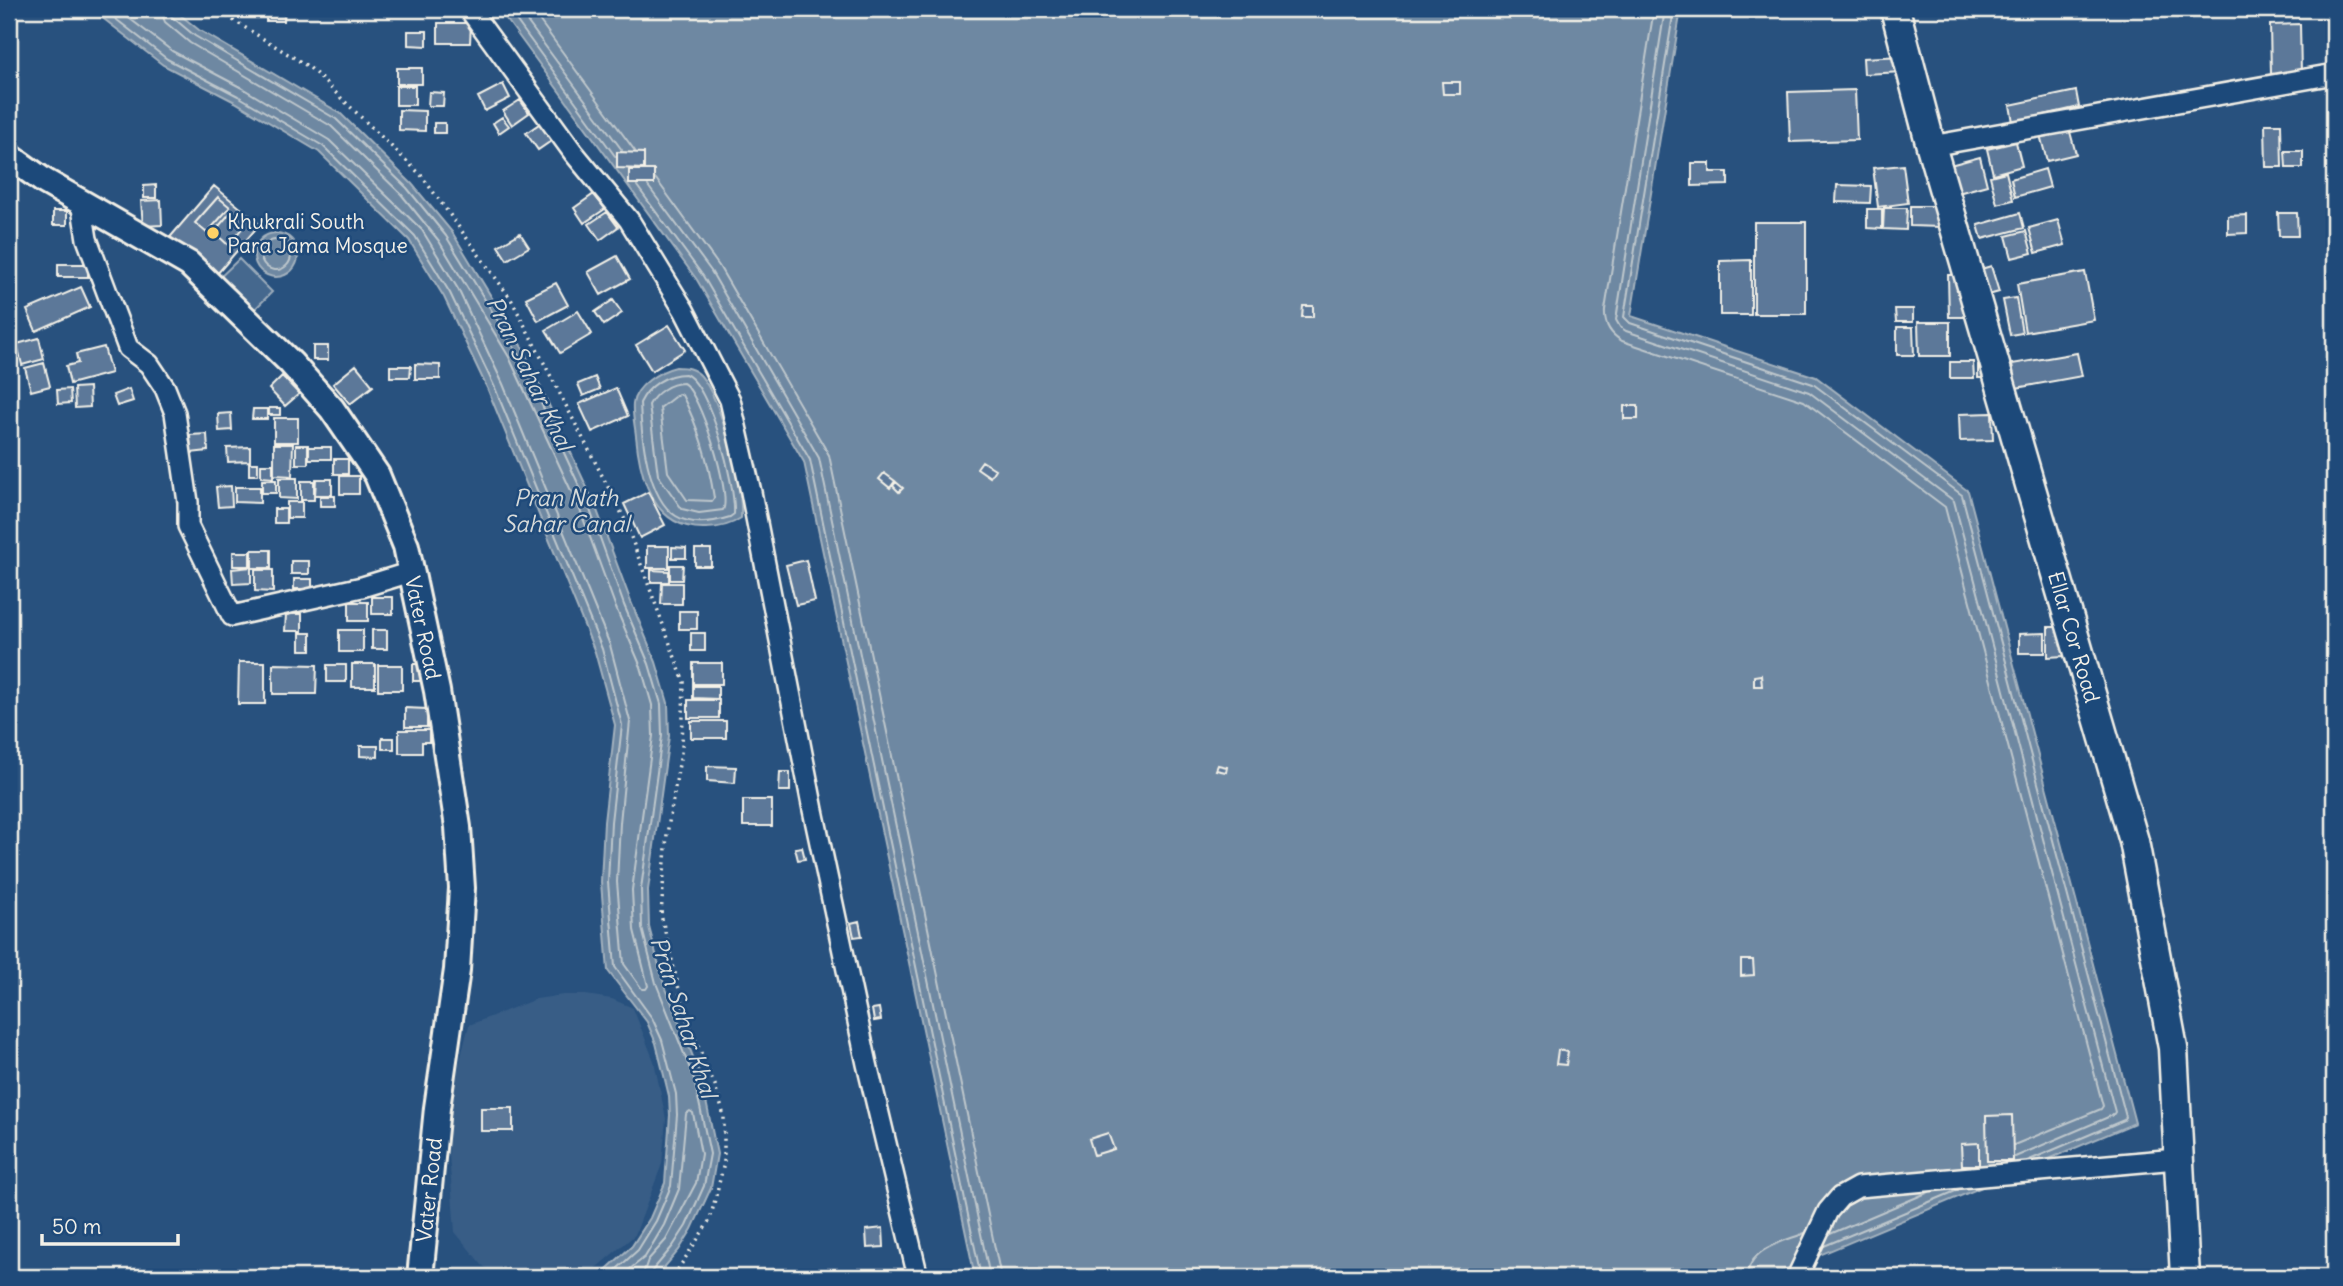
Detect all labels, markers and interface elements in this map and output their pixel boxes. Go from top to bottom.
place label: Khukrali South Para Jama Mosque [227,208,408,259]
marker: Khukrali South Para Jama Mosque [205,225,221,241]
water label: Pran Sahar Khal [480,291,581,457]
water label: Pran Nath Sahar Canal [503,483,632,538]
street label: Ellar Cor Road [2042,568,2106,706]
street label: Vater Road [399,573,448,682]
water label: Pran Sahar Khal [644,933,725,1104]
street label: Vater Road [410,1136,448,1244]
scale bar [42,1202,178,1246]
text: 50 m [52,1213,101,1240]

